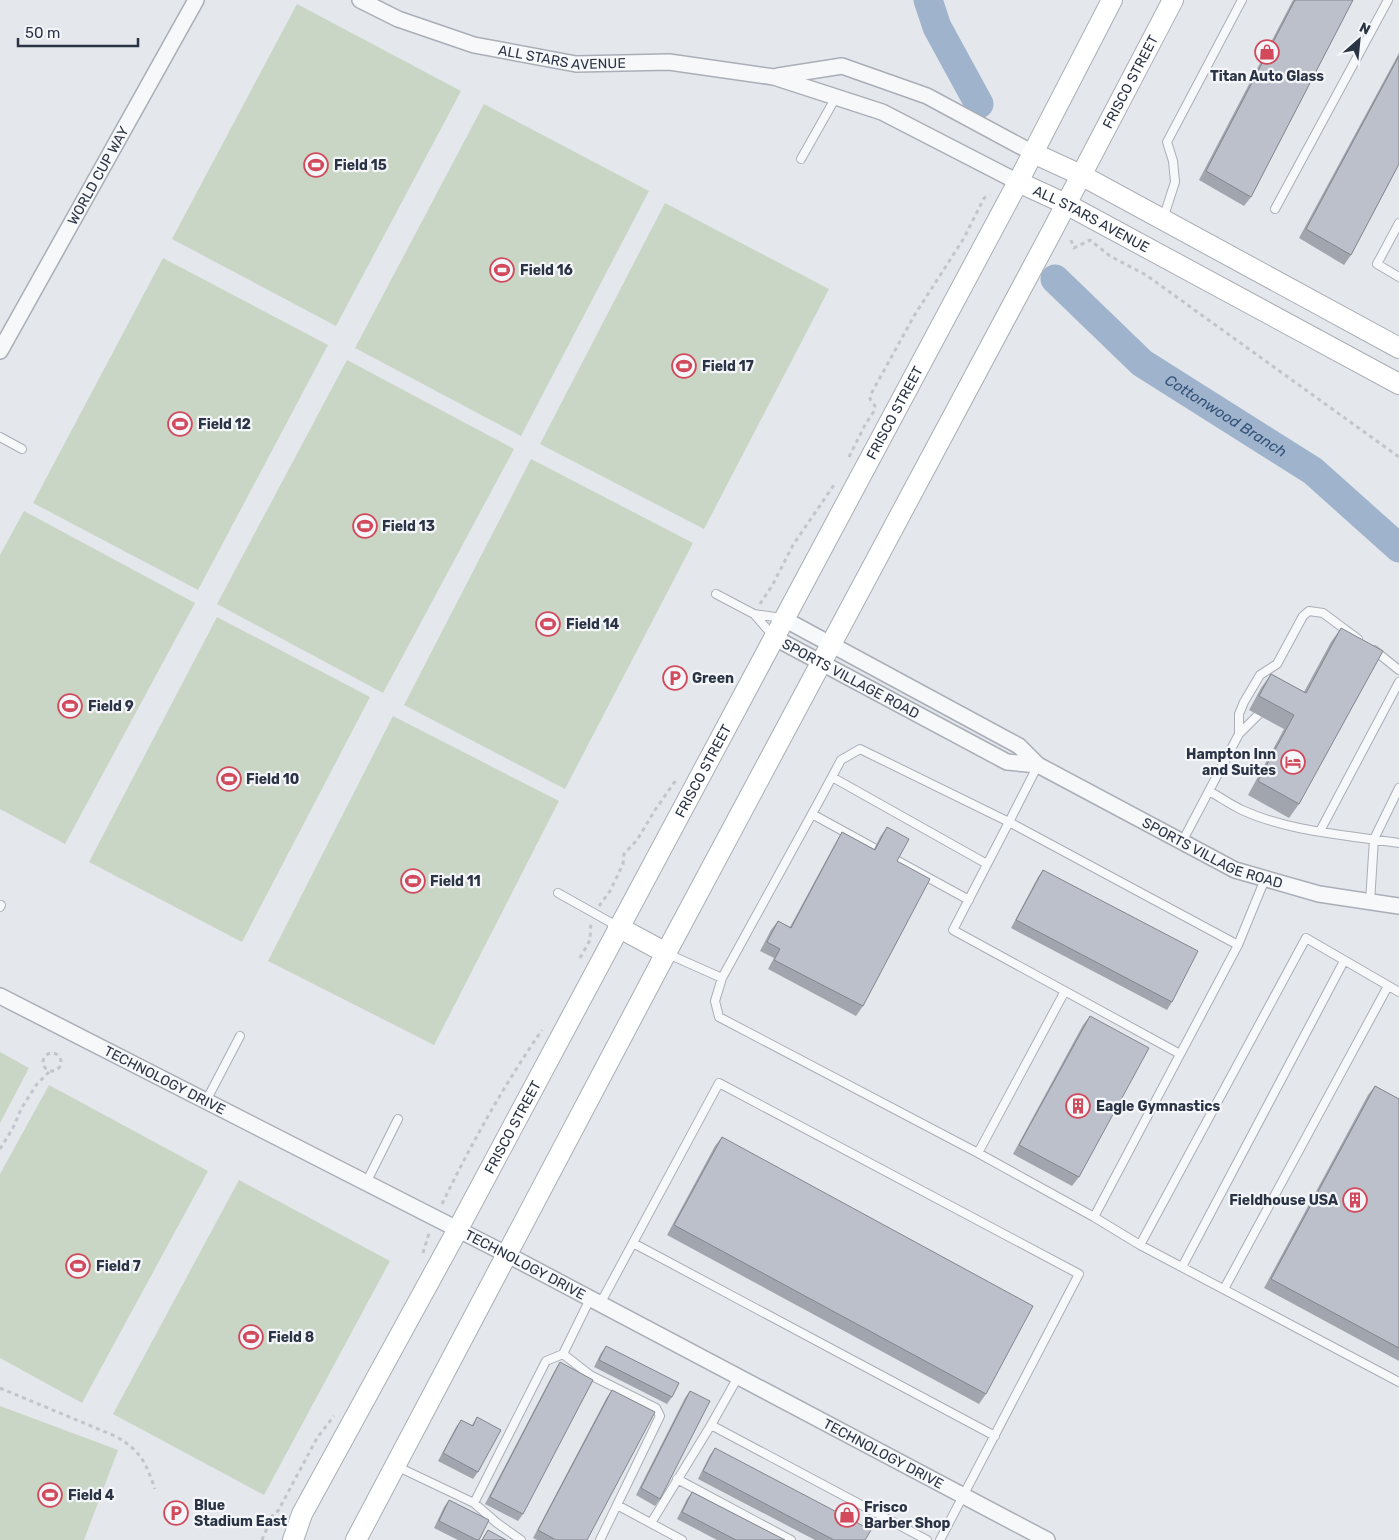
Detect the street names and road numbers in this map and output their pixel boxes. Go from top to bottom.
street label: FRISCO STREET [1099,32,1162,131]
street label: ALL STARS AVENUE [497,41,626,73]
street label: WORLD CUP WAY [64,123,132,228]
street label: ALL STARS AVENUE [1031,182,1152,256]
street label: FRISCO STREET [863,363,926,462]
street label: SPORTS VILLAGE ROAD [779,635,922,722]
street label: FRISCO STREET [671,721,735,820]
street label: SPORTS VILLAGE ROAD [1139,814,1285,892]
street label: TECHNOLOGY DRIVE [101,1042,228,1118]
street label: FRISCO STREET [481,1078,544,1177]
street label: TECHNOLOGY DRIVE [462,1226,589,1303]
street label: TECHNOLOGY DRIVE [820,1415,947,1492]

